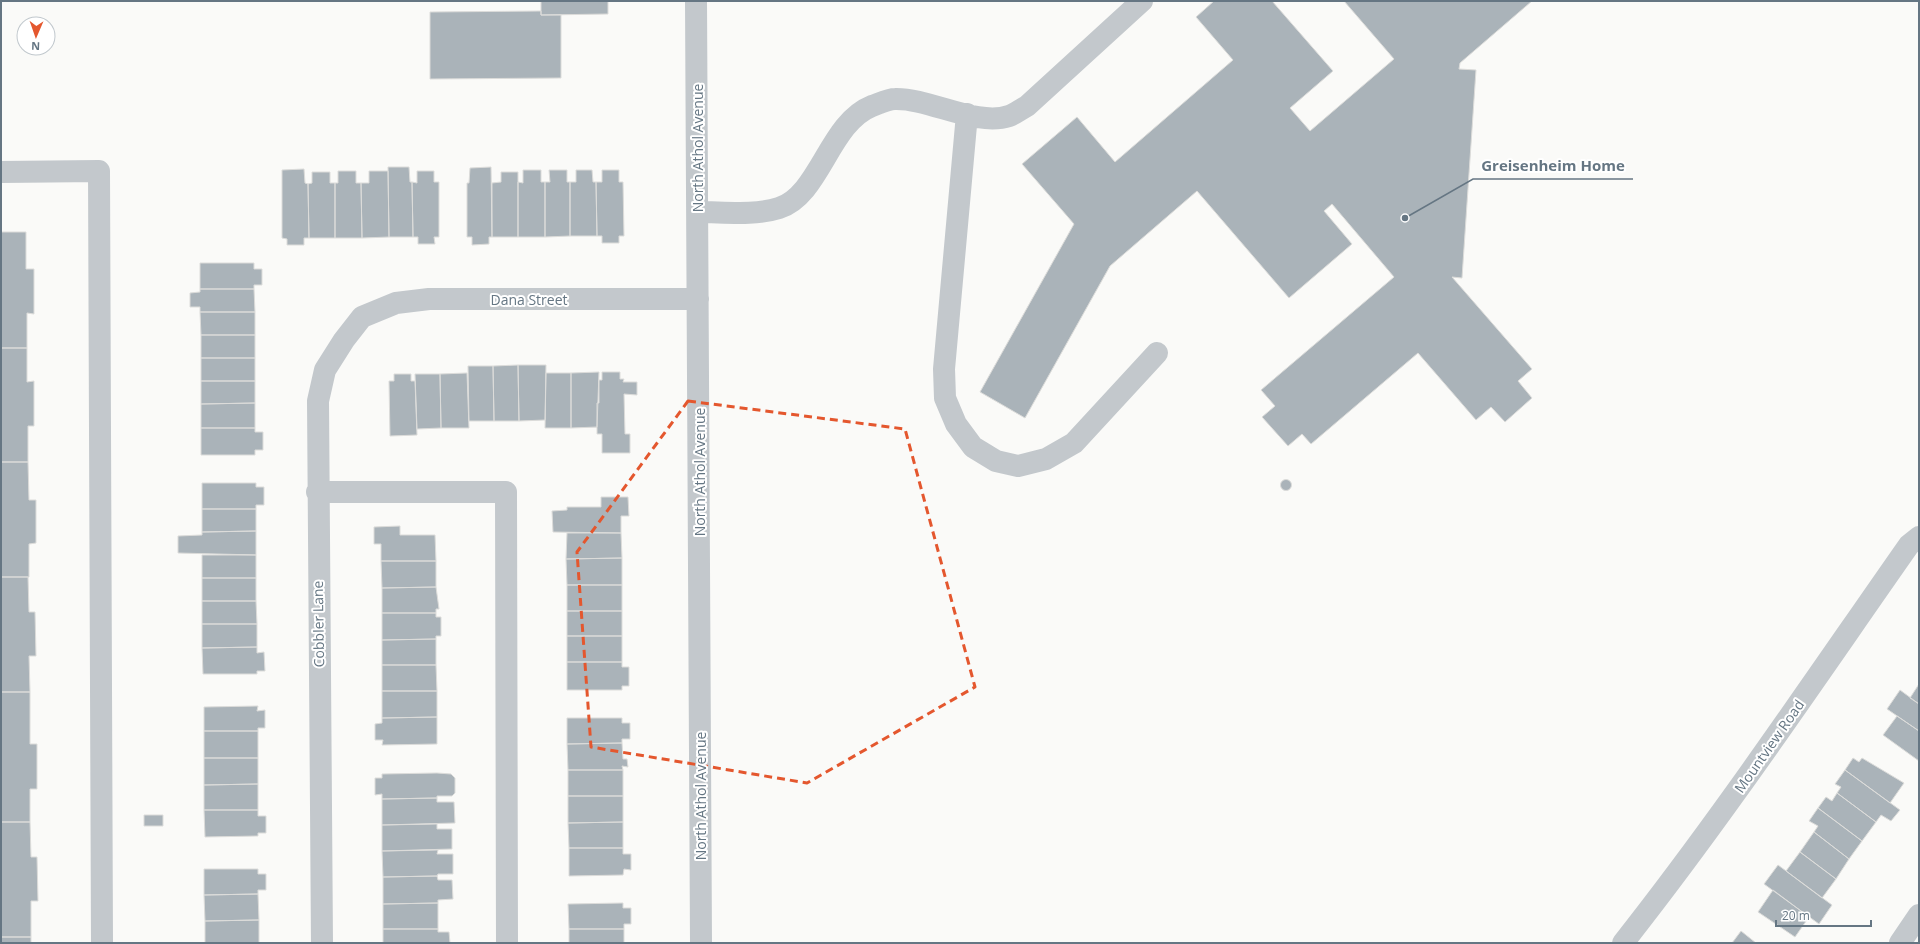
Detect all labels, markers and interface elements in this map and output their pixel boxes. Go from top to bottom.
north arrow [16,16,56,56]
text: N [31,39,40,54]
street label: North Athol Avenue [688,84,707,212]
callout: Greisenheim Home [1473,152,1633,179]
text: Greisenheim Home [1481,155,1625,175]
street label: Dana Street [490,290,568,309]
street label: North Athol Avenue [690,408,709,536]
street label: Cobbler Lane [308,580,328,667]
street label: Mountview Road [1730,696,1808,796]
street label: North Athol Avenue [691,732,710,860]
scale bar [1776,902,1871,928]
text: 20 m [1782,907,1810,924]

